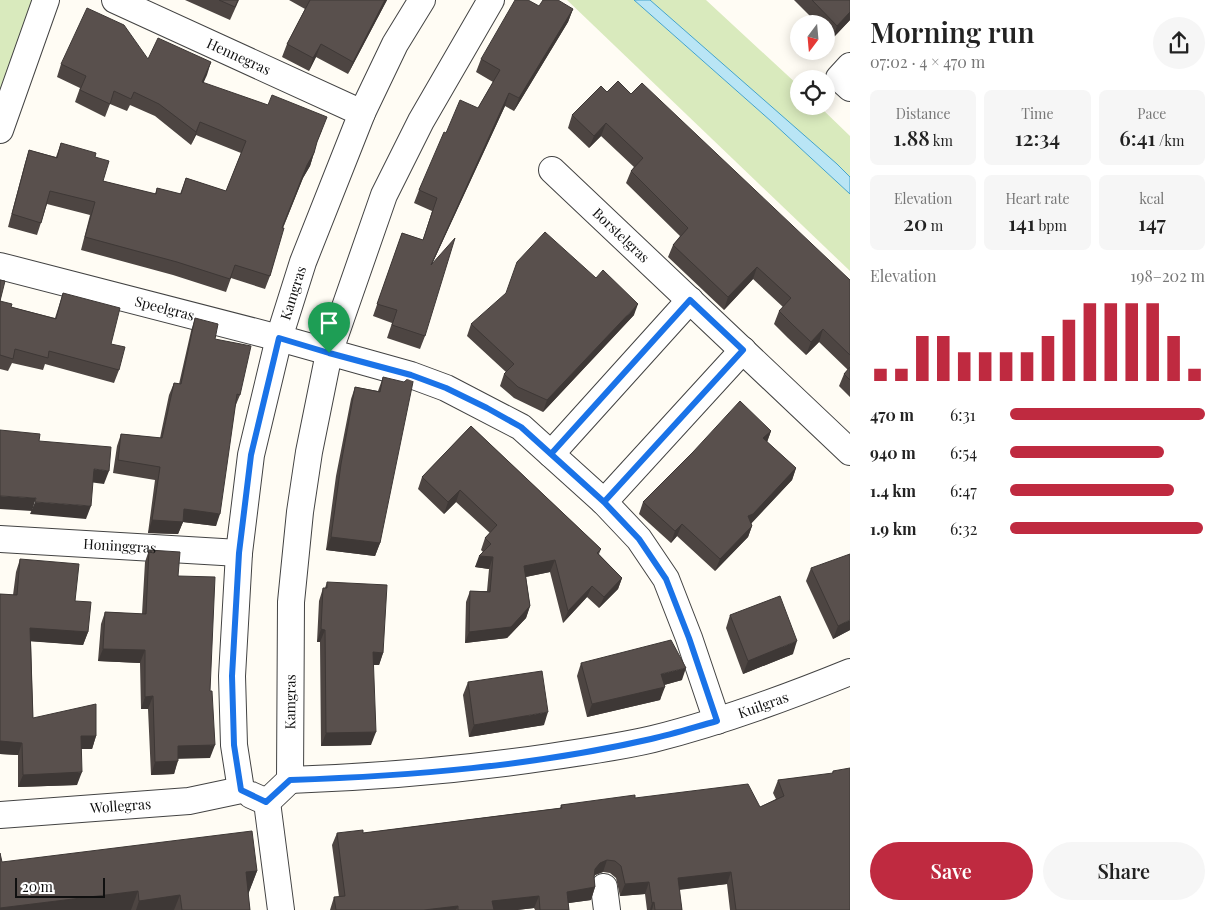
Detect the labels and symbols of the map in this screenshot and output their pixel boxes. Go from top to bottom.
north arrow [790,15,835,60]
street label: Hennegras [204,33,274,79]
street label: Borstelgras [589,203,654,267]
street label: Kamgras [275,264,310,322]
street label: Speelgras [133,291,197,325]
pin [308,302,350,353]
street label: Honinggras [83,534,157,557]
street label: Kamgras [280,674,300,730]
street label: Kuilgras [735,687,791,722]
street label: Wollegras [88,794,152,817]
scale bar [15,875,105,898]

